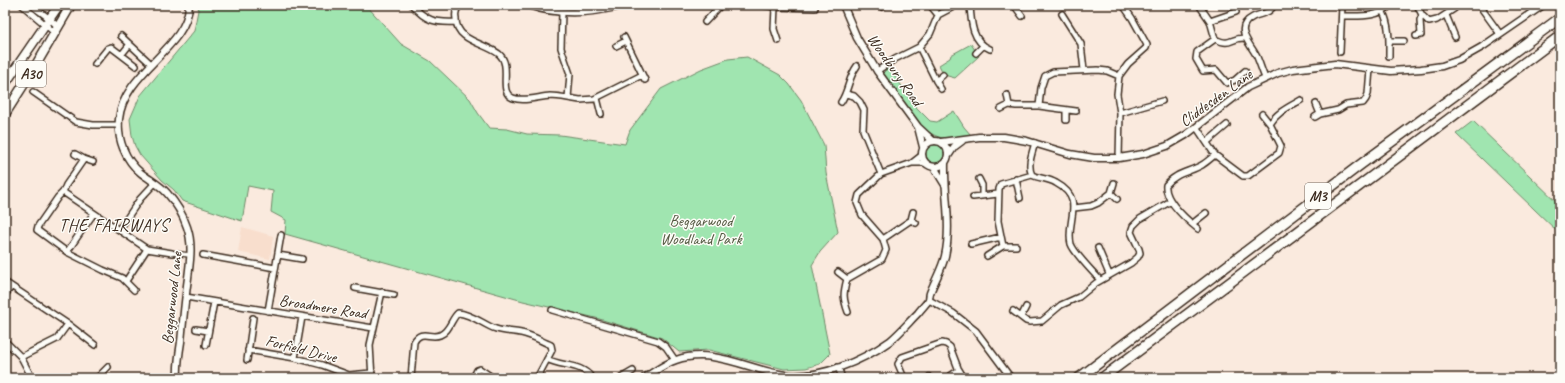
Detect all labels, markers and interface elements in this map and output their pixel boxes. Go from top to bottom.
street label: Woodbury Road [863,30,929,112]
road number: A30 [16,61,46,87]
street label: Cliddesden Lane [1176,64,1258,131]
road number: M3 [1305,183,1331,209]
park label: Beggarwood Woodland Park [660,211,743,249]
district label: THE FAIRWAYS [59,215,172,236]
street label: Beggarwood Lane [157,249,187,345]
street label: Broadmere Road [278,290,371,324]
street label: Forfield Drive [263,331,340,368]

